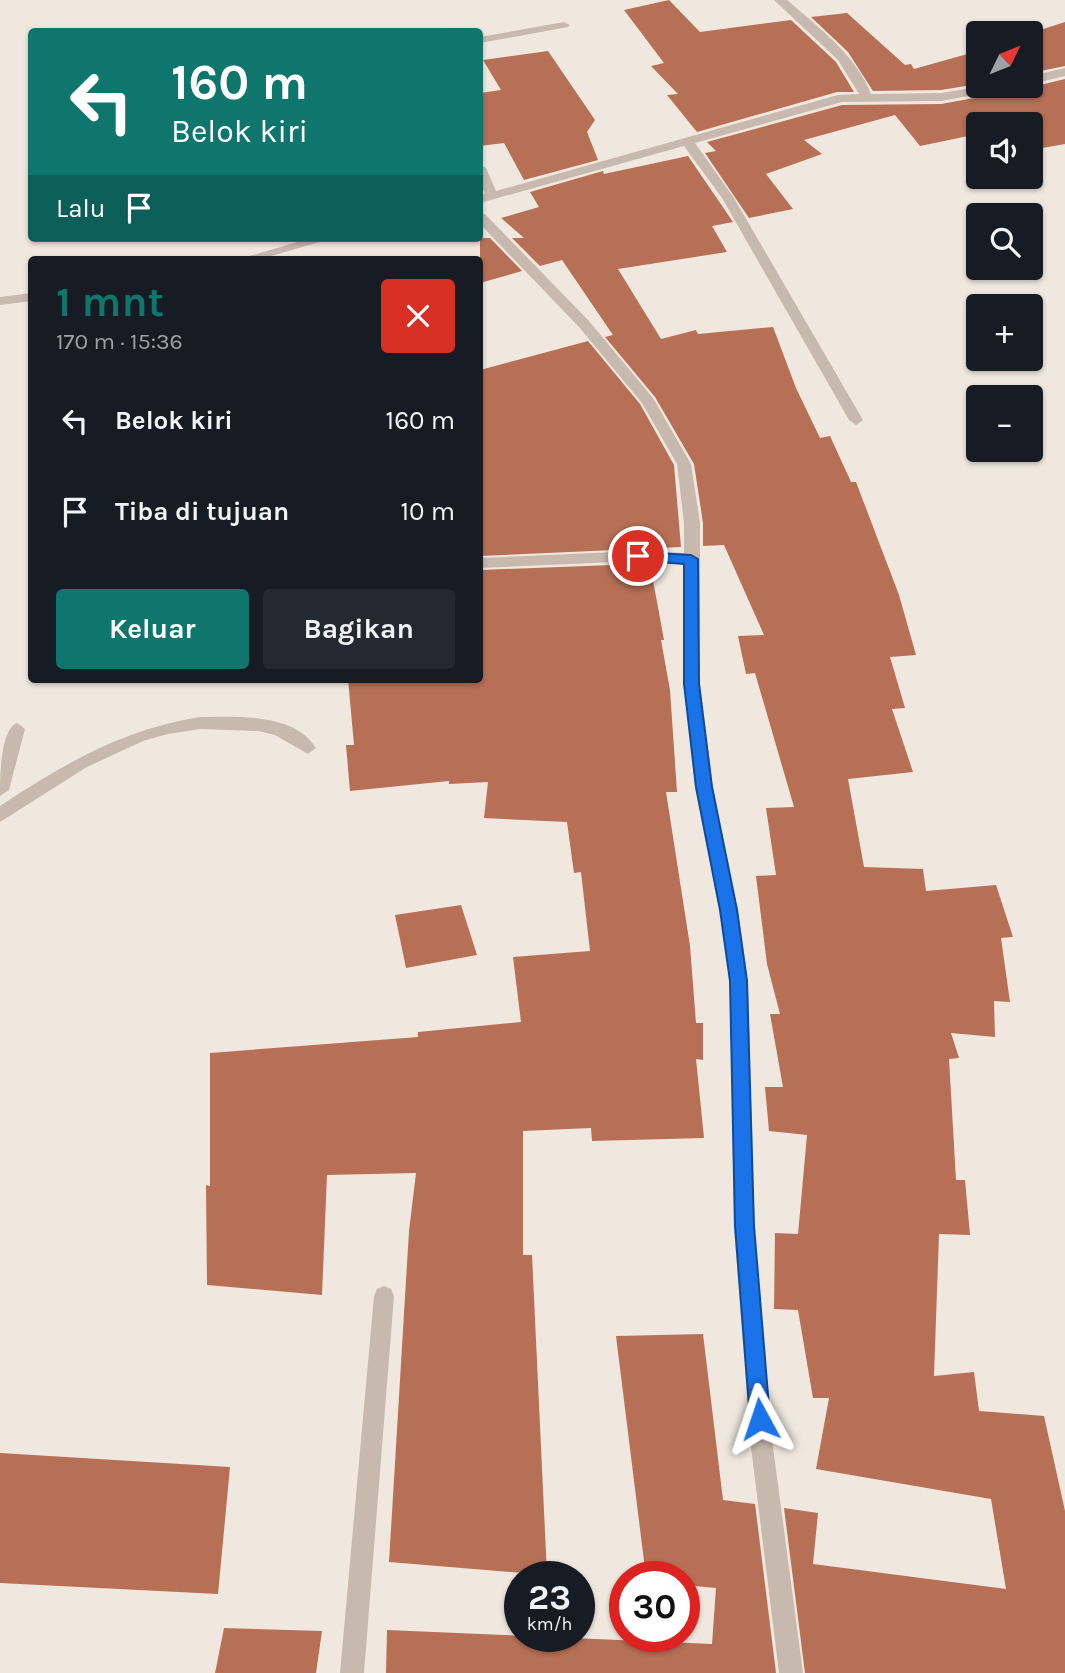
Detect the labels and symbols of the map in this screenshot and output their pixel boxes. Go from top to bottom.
north arrow [966,21,1043,98]
pin [608,526,668,586]
position arrow [723,1382,797,1456]
speed limit sign: 30 [609,1561,700,1652]

